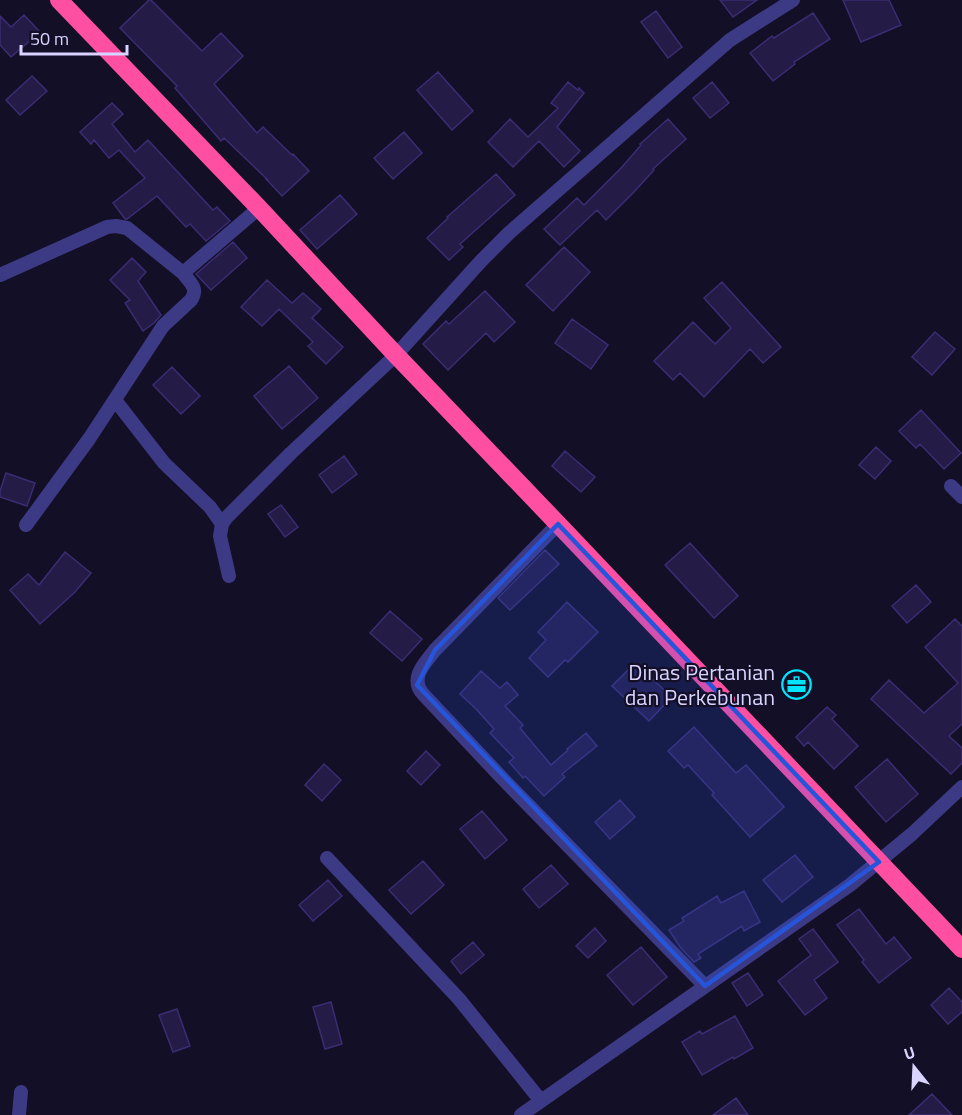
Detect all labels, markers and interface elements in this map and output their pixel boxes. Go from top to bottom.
scale bar [21,18,128,56]
text: 50 m [30,25,69,52]
place label: Dinas Pertanian dan Perkebunan [625,655,775,714]
office icon: Dinas Pertanian dan Perkebunan [780,669,812,701]
north arrow [884,1037,944,1097]
text: U [901,1040,918,1066]

